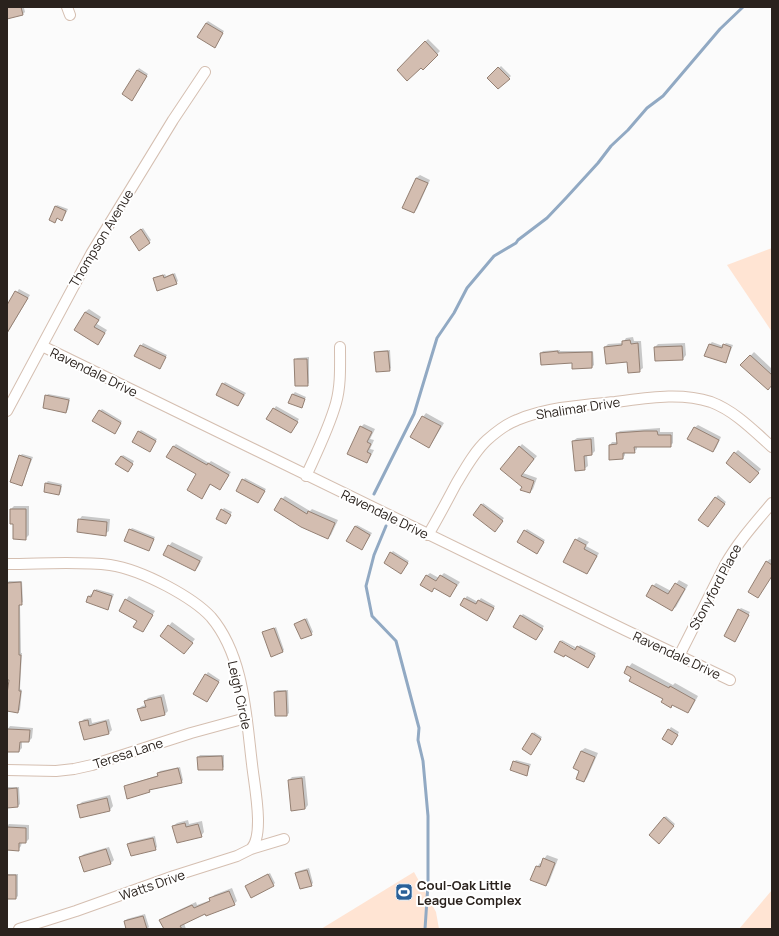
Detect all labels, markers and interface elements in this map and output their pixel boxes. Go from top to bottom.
street label: Thompson Avenue [65,185,138,290]
street label: Ravendale Drive [47,343,141,401]
street label: Shalimar Drive [535,392,622,424]
street label: Ravendale Drive [338,485,432,543]
street label: Stonyford Place [685,540,745,633]
street label: Ravendale Drive [630,627,724,683]
street label: Leigh Circle [224,659,256,731]
street label: Teresa Lane [91,733,166,773]
street label: Watts Drive [117,865,188,905]
place label: Coul-Oak Little League Complex [417,876,522,909]
sports icon: Coul-Oak Little League Complex [394,882,414,902]

